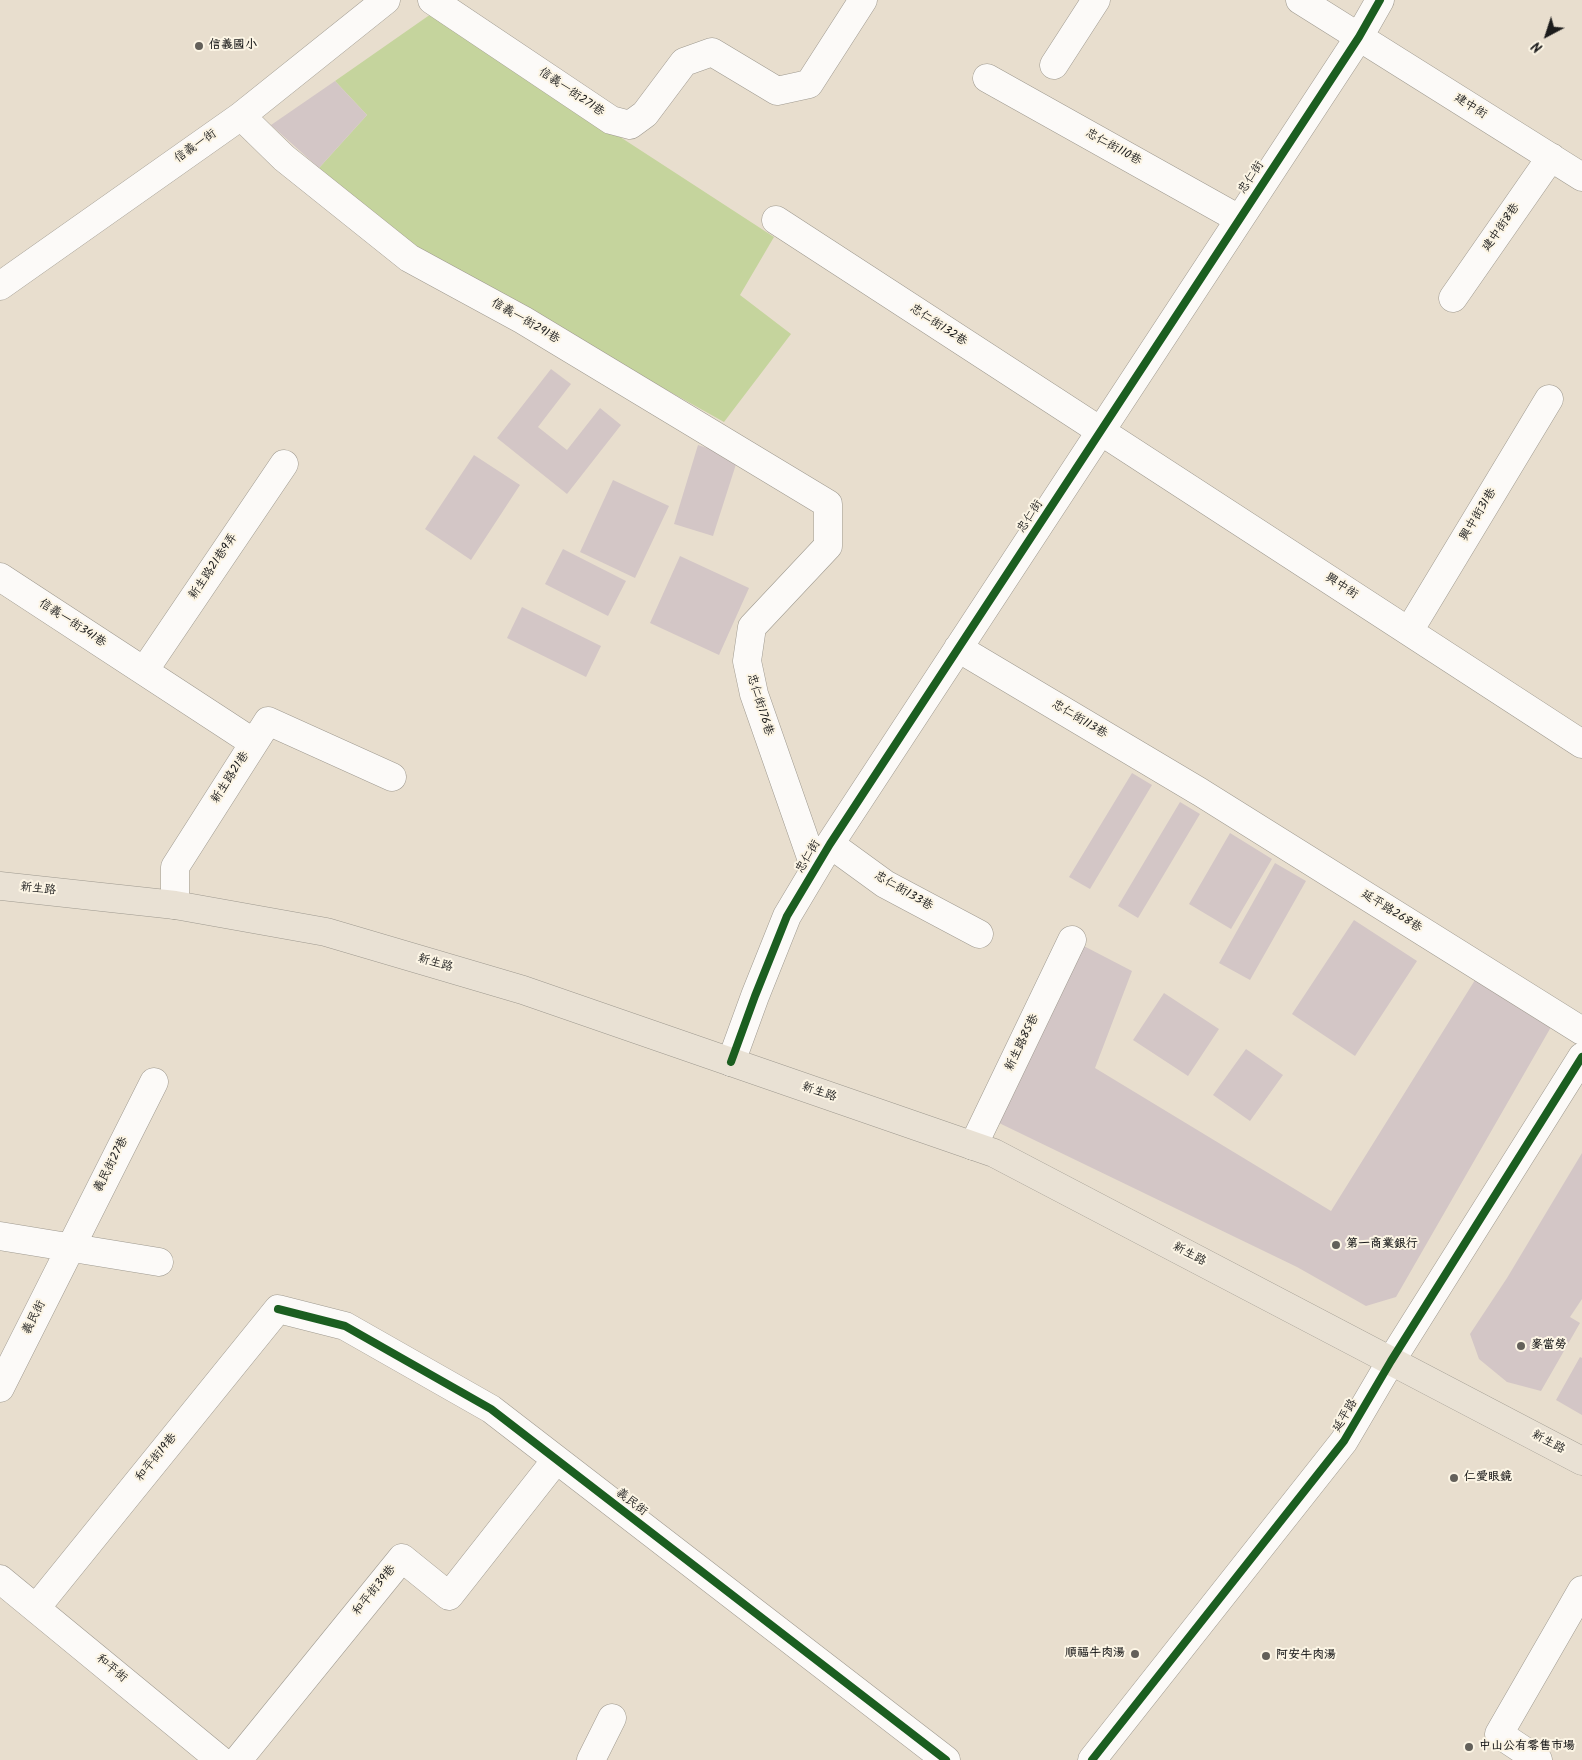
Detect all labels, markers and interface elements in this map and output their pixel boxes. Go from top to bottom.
north arrow [1522,10,1572,60]
text: N [1527,35,1548,58]
place label: 信義國小 [209,39,257,53]
marker: 信義國小 [193,40,205,52]
street label: 信義一街271巷 [535,66,607,120]
street label: 建中街 [1451,91,1489,123]
street label: 信義一街 [172,127,220,167]
street label: 忠仁街110巷 [1083,127,1143,169]
street label: 忠仁街 [1236,159,1268,197]
street label: 建中街8巷 [1480,201,1524,255]
street label: 信義一街291巷 [488,297,562,347]
street label: 忠仁街132巷 [907,302,969,350]
street label: 興中街31巷 [1458,486,1500,544]
street label: 忠仁街 [1015,498,1047,536]
street label: 新生路21巷9弄 [187,531,241,603]
street label: 興中街 [1322,571,1360,603]
street label: 信義一街341巷 [36,597,108,651]
street label: 忠仁街176巷 [743,672,775,738]
street label: 忠仁街113巷 [1049,698,1109,742]
street label: 新生路21巷 [209,749,253,807]
street label: 忠仁街 [794,838,824,876]
street label: 忠仁街133巷 [871,869,935,915]
street label: 新生路 [19,881,57,899]
street label: 延平路268巷 [1358,888,1424,936]
street label: 新生路 [416,952,454,976]
street label: 新生路85巷 [1003,1012,1043,1074]
street label: 新生路 [800,1080,838,1106]
street label: 義民街27巷 [92,1135,132,1195]
place label: 第一商業銀行 [1346,1238,1418,1252]
marker: 第一商業銀行 [1330,1239,1342,1251]
street label: 新生路 [1170,1240,1208,1270]
street label: 義民街 [20,1299,50,1337]
place label: 麥當勞 [1531,1339,1567,1353]
marker: 麥當勞 [1515,1340,1527,1352]
street label: 延平路 [1331,1397,1361,1435]
street label: 新生路 [1529,1428,1567,1458]
street label: 和平街19巷 [133,1431,181,1485]
place label: 仁愛眼鏡 [1464,1471,1512,1485]
marker: 仁愛眼鏡 [1448,1472,1460,1484]
street label: 義民街 [612,1486,650,1520]
street label: 和平街39巷 [350,1563,400,1619]
place label: 順福牛肉湯 [1065,1647,1125,1661]
marker: 順福牛肉湯 [1129,1648,1141,1660]
place label: 阿安牛肉湯 [1276,1649,1336,1663]
marker: 阿安牛肉湯 [1260,1650,1272,1662]
street label: 和平街 [93,1652,129,1686]
place label: 中山公有零售市場 [1479,1740,1575,1754]
marker: 中山公有零售市場 [1463,1741,1475,1753]

